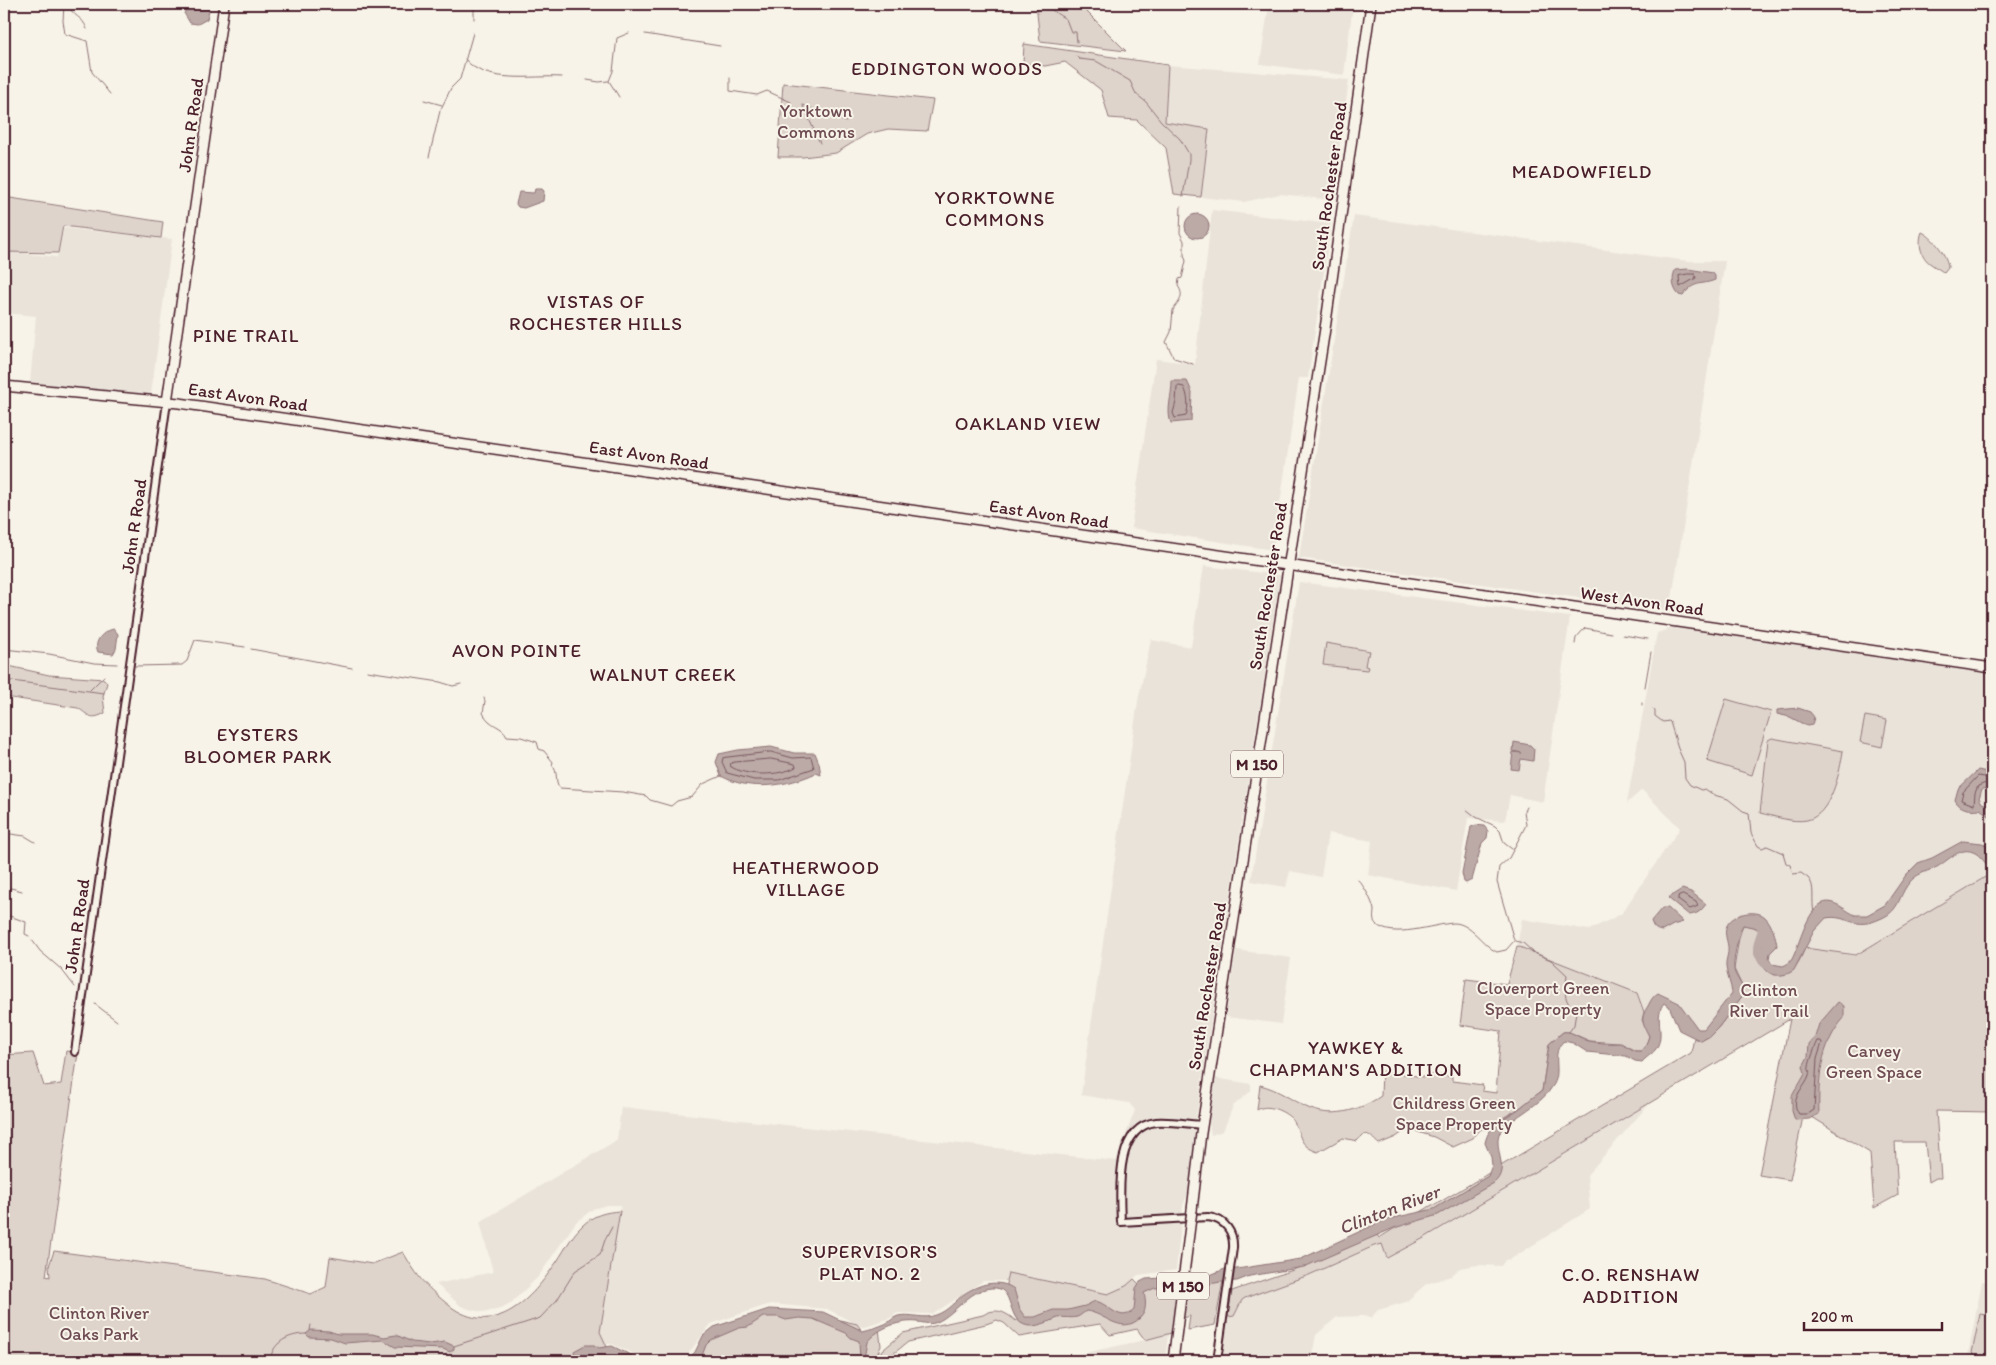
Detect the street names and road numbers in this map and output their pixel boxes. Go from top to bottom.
street label: John R Road [173,76,209,174]
street label: South Rochester Road [1306,100,1352,272]
street label: East Avon Road [187,378,309,416]
street label: East Avon Road [588,436,710,474]
street label: John R Road [116,477,152,575]
street label: East Avon Road [988,495,1110,533]
street label: South Rochester Road [1244,500,1292,672]
street label: West Avon Road [1579,581,1705,621]
road number: M 150 [1231,751,1283,778]
street label: John R Road [59,877,95,975]
street label: South Rochester Road [1183,900,1231,1072]
road number: M 150 [1157,1272,1209,1300]

